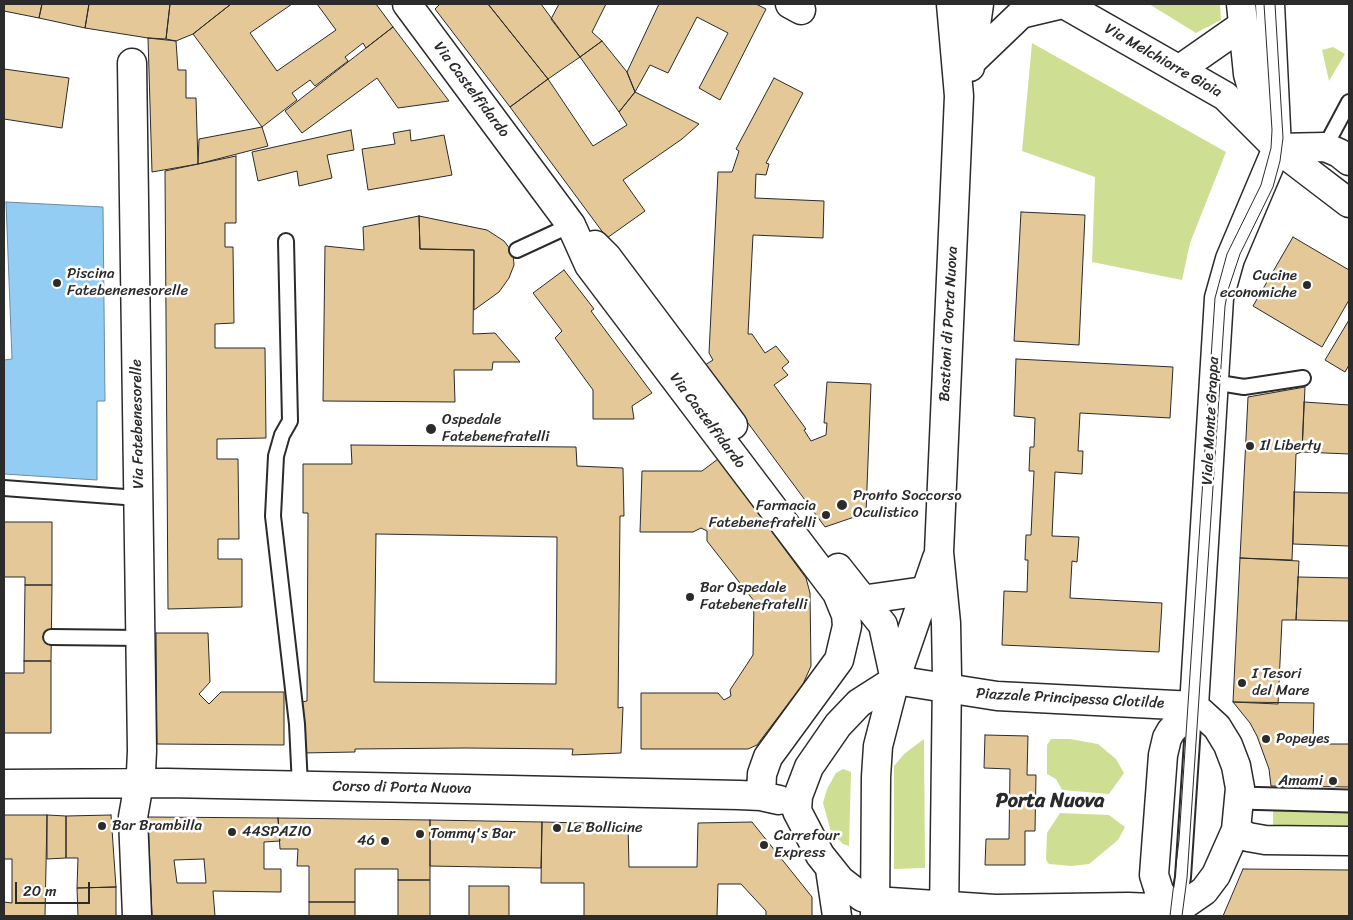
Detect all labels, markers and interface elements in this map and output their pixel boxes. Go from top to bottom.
street label: Via Melchiorre Gioia [1101,20,1225,102]
street label: Via Castelfidardo [429,39,513,141]
street label: Bastioni di Porta Nuova [936,246,962,402]
place label: Piscina Fatebenenesorelle [67,265,188,300]
place label: Cucine economiche [1220,267,1297,302]
marker: Piscina Fatebenenesorelle [51,277,63,289]
marker: Cucine economiche [1301,279,1313,291]
street label: Viale Monte Grappa [1199,356,1223,486]
street label: Via Fatebenesorelle [128,359,148,489]
street label: Via Castelfidardo [665,370,749,472]
place label: Ospedale Fatebenefratelli [442,411,549,446]
marker: Ospedale Fatebenefratelli [424,422,438,436]
place label: Il Liberty [1260,437,1321,455]
marker: Il Liberty [1244,440,1256,452]
place label: Pronto Soccorso Oculistico [853,487,962,522]
place label: Farmacia Fatebenefratelli [709,497,816,532]
marker: Pronto Soccorso Oculistico [835,498,849,512]
marker: Farmacia Fatebenefratelli [820,509,832,521]
place label: Bar Ospedale Fatebenefratelli [700,579,807,614]
marker: Bar Ospedale Fatebenefratelli [684,591,696,603]
place label: I Tesori del Mare [1252,665,1309,700]
marker: I Tesori del Mare [1236,677,1248,689]
street label: Piazzale Principessa Clotilde [975,685,1165,713]
place label: Popeyes [1276,730,1330,748]
marker: Popeyes [1260,733,1272,745]
place label: Amami [1278,772,1323,790]
marker: Amami [1327,775,1339,787]
street label: Corso di Porta Nuova [332,778,472,798]
district label: Porta Nuova [996,790,1104,814]
place label: Bar Brambilla [112,817,202,835]
place label: Le Bollicine [567,819,643,837]
marker: Bar Brambilla [96,820,108,832]
marker: Le Bollicine [551,822,563,834]
place label: 44SPAZIO [242,823,312,841]
place label: Tommy's Bar [430,825,515,843]
marker: 44SPAZIO [226,826,238,838]
place label: Carrefour Express [774,827,839,862]
marker: Tommy's Bar [414,828,426,840]
place label: 46 [357,832,375,850]
marker: 46 [379,835,391,847]
marker: Carrefour Express [758,839,770,851]
scale bar [18,872,92,904]
text: 20 m [23,878,57,904]

